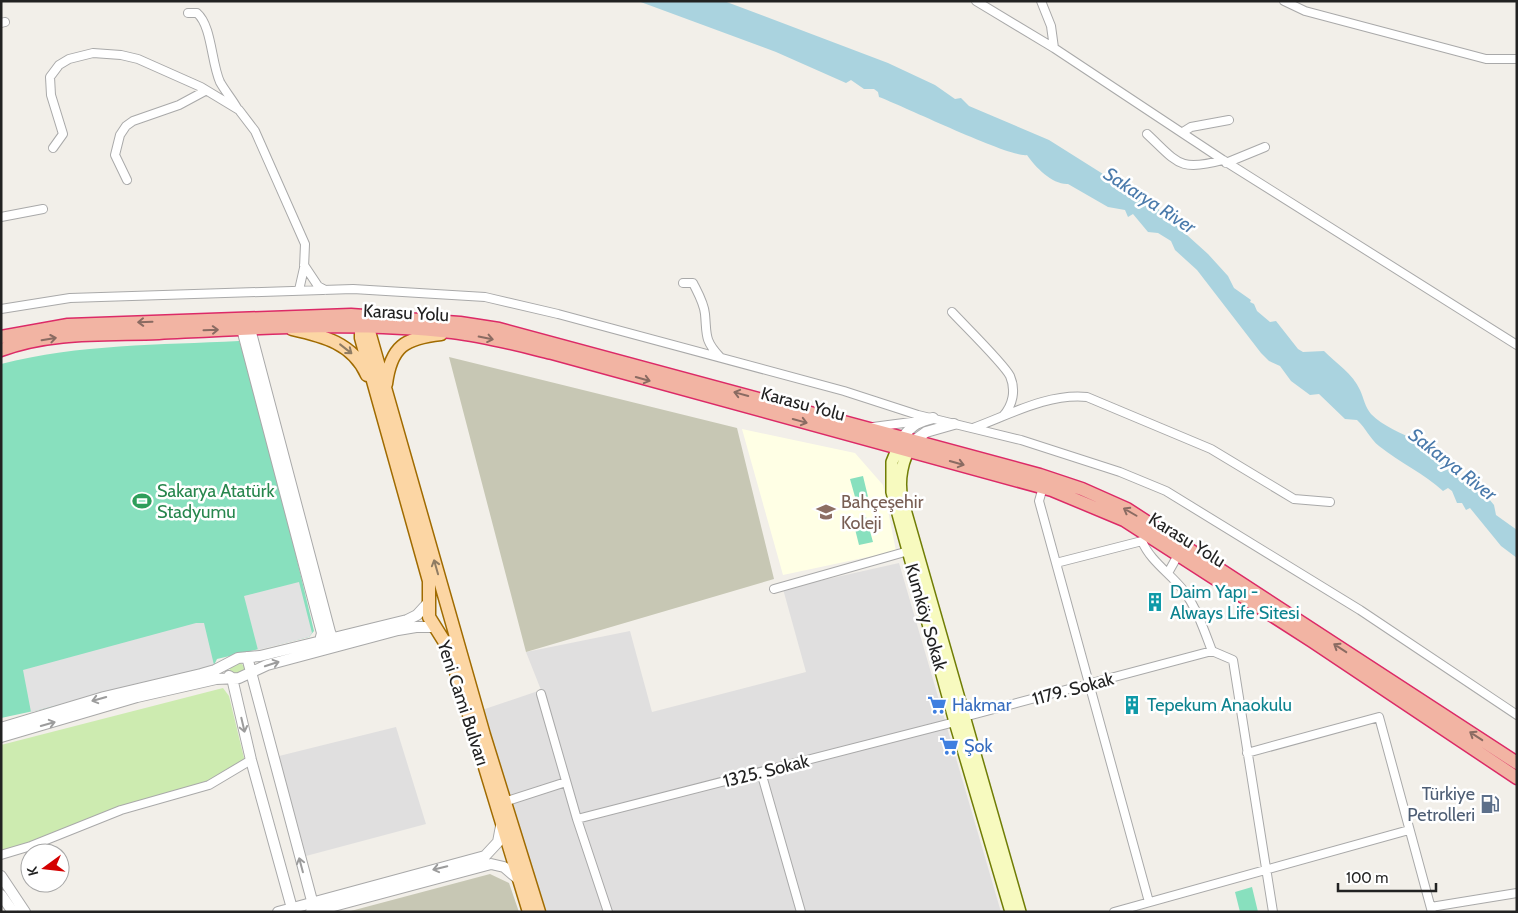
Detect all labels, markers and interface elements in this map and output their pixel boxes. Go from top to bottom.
water label: Sakarya River [1099,162,1201,239]
street label: Karasu Yolu [362,300,450,326]
one-way arrow [137,317,154,327]
one-way arrow [203,326,219,335]
one-way arrow [478,333,494,343]
one-way arrow [40,334,56,344]
one-way arrow [339,343,352,354]
one-way arrow [635,374,651,384]
street label: Karasu Yolu [759,382,847,426]
one-way arrow [733,388,749,398]
one-way arrow [792,417,808,427]
water label: Sakarya River [1404,423,1502,506]
one-way arrow [949,459,965,469]
place label: Sakarya Atatürk Stadyumu [157,480,275,523]
sports icon: Sakarya Atatürk Stadyumu [131,490,153,512]
place label: Bahçeşehir Koleji [841,491,924,534]
school or university icon: Bahçeşehir Koleji [815,501,837,523]
one-way arrow [1124,506,1138,516]
street label: Karasu Yolu [1145,508,1229,572]
one-way arrow [430,559,440,575]
street label: Kumköy Sokak [900,561,952,674]
place label: Daim Yapı - Always Life Sitesi [1170,581,1299,624]
building icon: Daim Yapı - Always Life Sitesi [1144,591,1166,613]
street label: Yeni Cami Bulvarı [432,637,494,768]
one-way arrow [1333,642,1347,652]
one-way arrow [264,659,280,669]
street label: 1179. Sokak [1030,667,1117,710]
one-way arrow [92,694,108,704]
supermarket icon: Hakmar [926,694,948,716]
place label: Hakmar [952,694,1012,716]
building icon: Tepekum Anaokulu [1121,694,1143,716]
place label: Tepekum Anaokulu [1147,694,1292,716]
one-way arrow [239,717,248,733]
one-way arrow [40,718,56,728]
one-way arrow [1469,731,1483,742]
supermarket icon: Şok [938,735,960,757]
place label: Şok [964,735,993,757]
street label: 1325. Sokak [721,749,812,792]
place label: Türkiye Petrolleri [1407,783,1475,826]
fuel station icon: Türkiye Petrolleri [1479,793,1501,815]
north arrow [20,843,70,893]
one-way arrow [296,857,306,873]
scale bar [1338,860,1436,892]
one-way arrow [432,864,448,873]
text: K [23,865,42,878]
text: 100 m [1346,869,1388,887]

